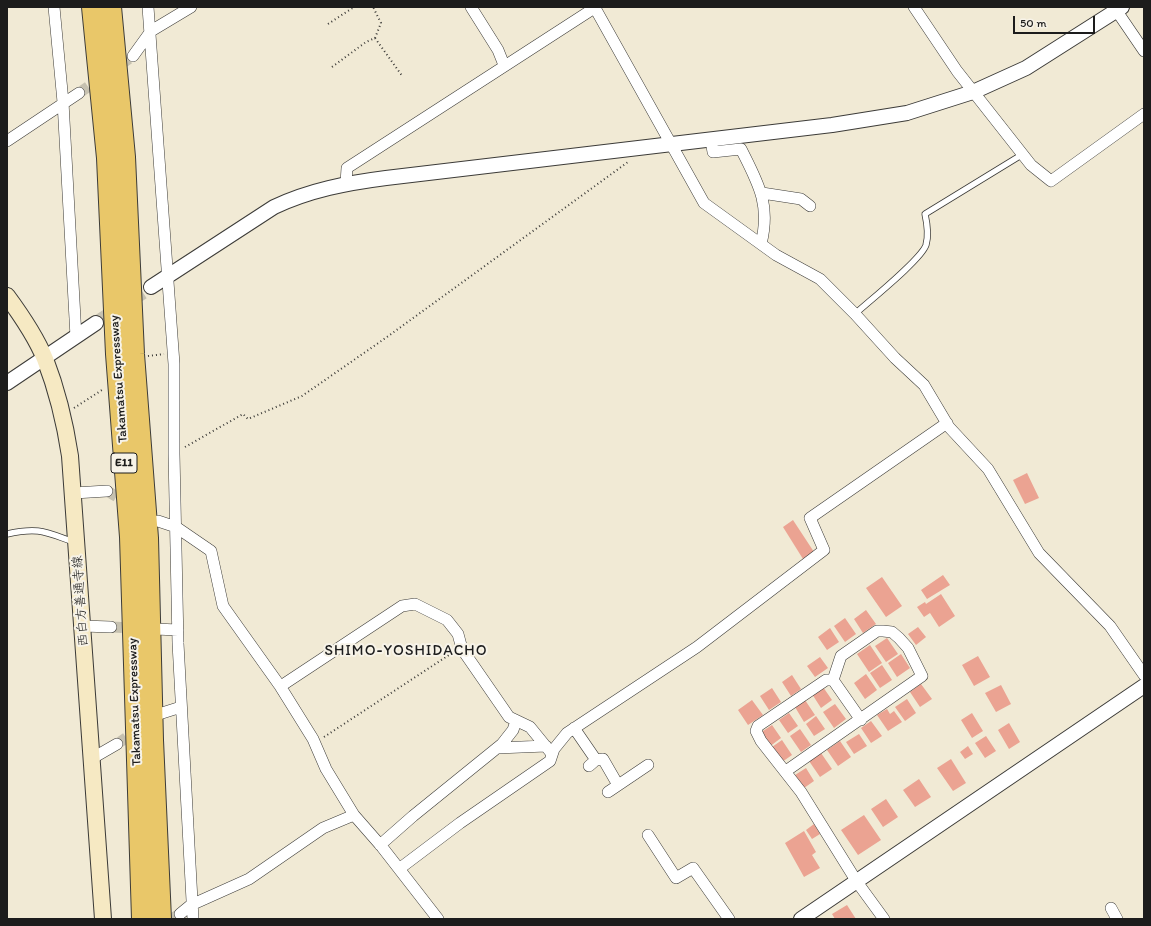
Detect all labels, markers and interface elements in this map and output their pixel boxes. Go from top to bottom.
scale bar [1015,8,1097,34]
text: 50 m [1020,16,1046,30]
street label: Takamatsu Expressway [107,315,131,443]
road number: E11 [111,453,137,473]
street label: 西白方善通寺線 [70,555,92,647]
street label: Takamatsu Expressway [125,638,145,766]
district label: SHIMO-YOSHIDACHO [324,642,488,660]

